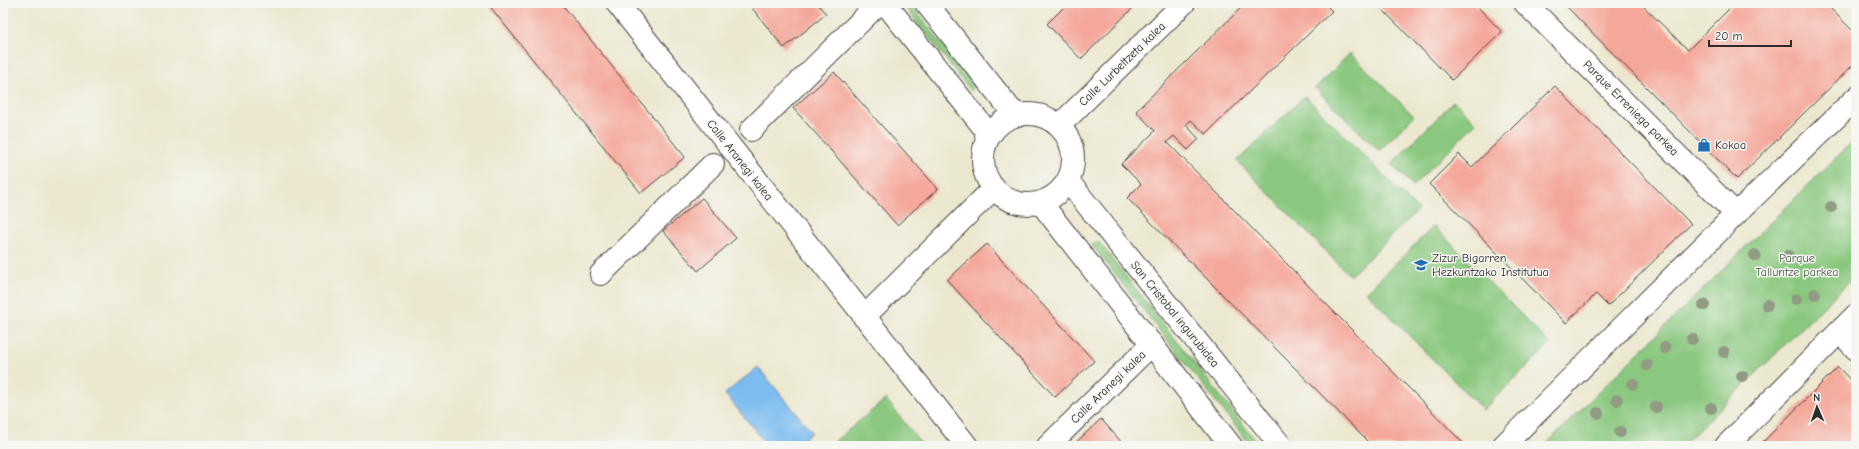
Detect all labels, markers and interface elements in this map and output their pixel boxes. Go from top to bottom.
street label: Calle Lurbeltzeta kalea [1076,19,1168,109]
scale bar [1709,22,1791,48]
text: 20 m [1715,29,1743,43]
street label: Parque Erreniega parkea [1580,57,1682,159]
street label: Calle Aranegi kalea [704,117,776,203]
shop icon: Kokoa [1696,137,1712,153]
place label: Kokoa [1715,138,1746,152]
place label: Zizur Bigarren Hezkuntzako Institutua [1432,251,1549,279]
park label: Parque Talluntze parkea [1756,251,1838,279]
school or university icon: Zizur Bigarren Hezkuntzako Institutua [1413,257,1429,273]
street label: San Cristobal ingurubidea [1128,258,1222,370]
street label: Calle Aranegi kalea [1068,348,1148,426]
north arrow [1797,387,1837,427]
text: N [1813,391,1820,404]

